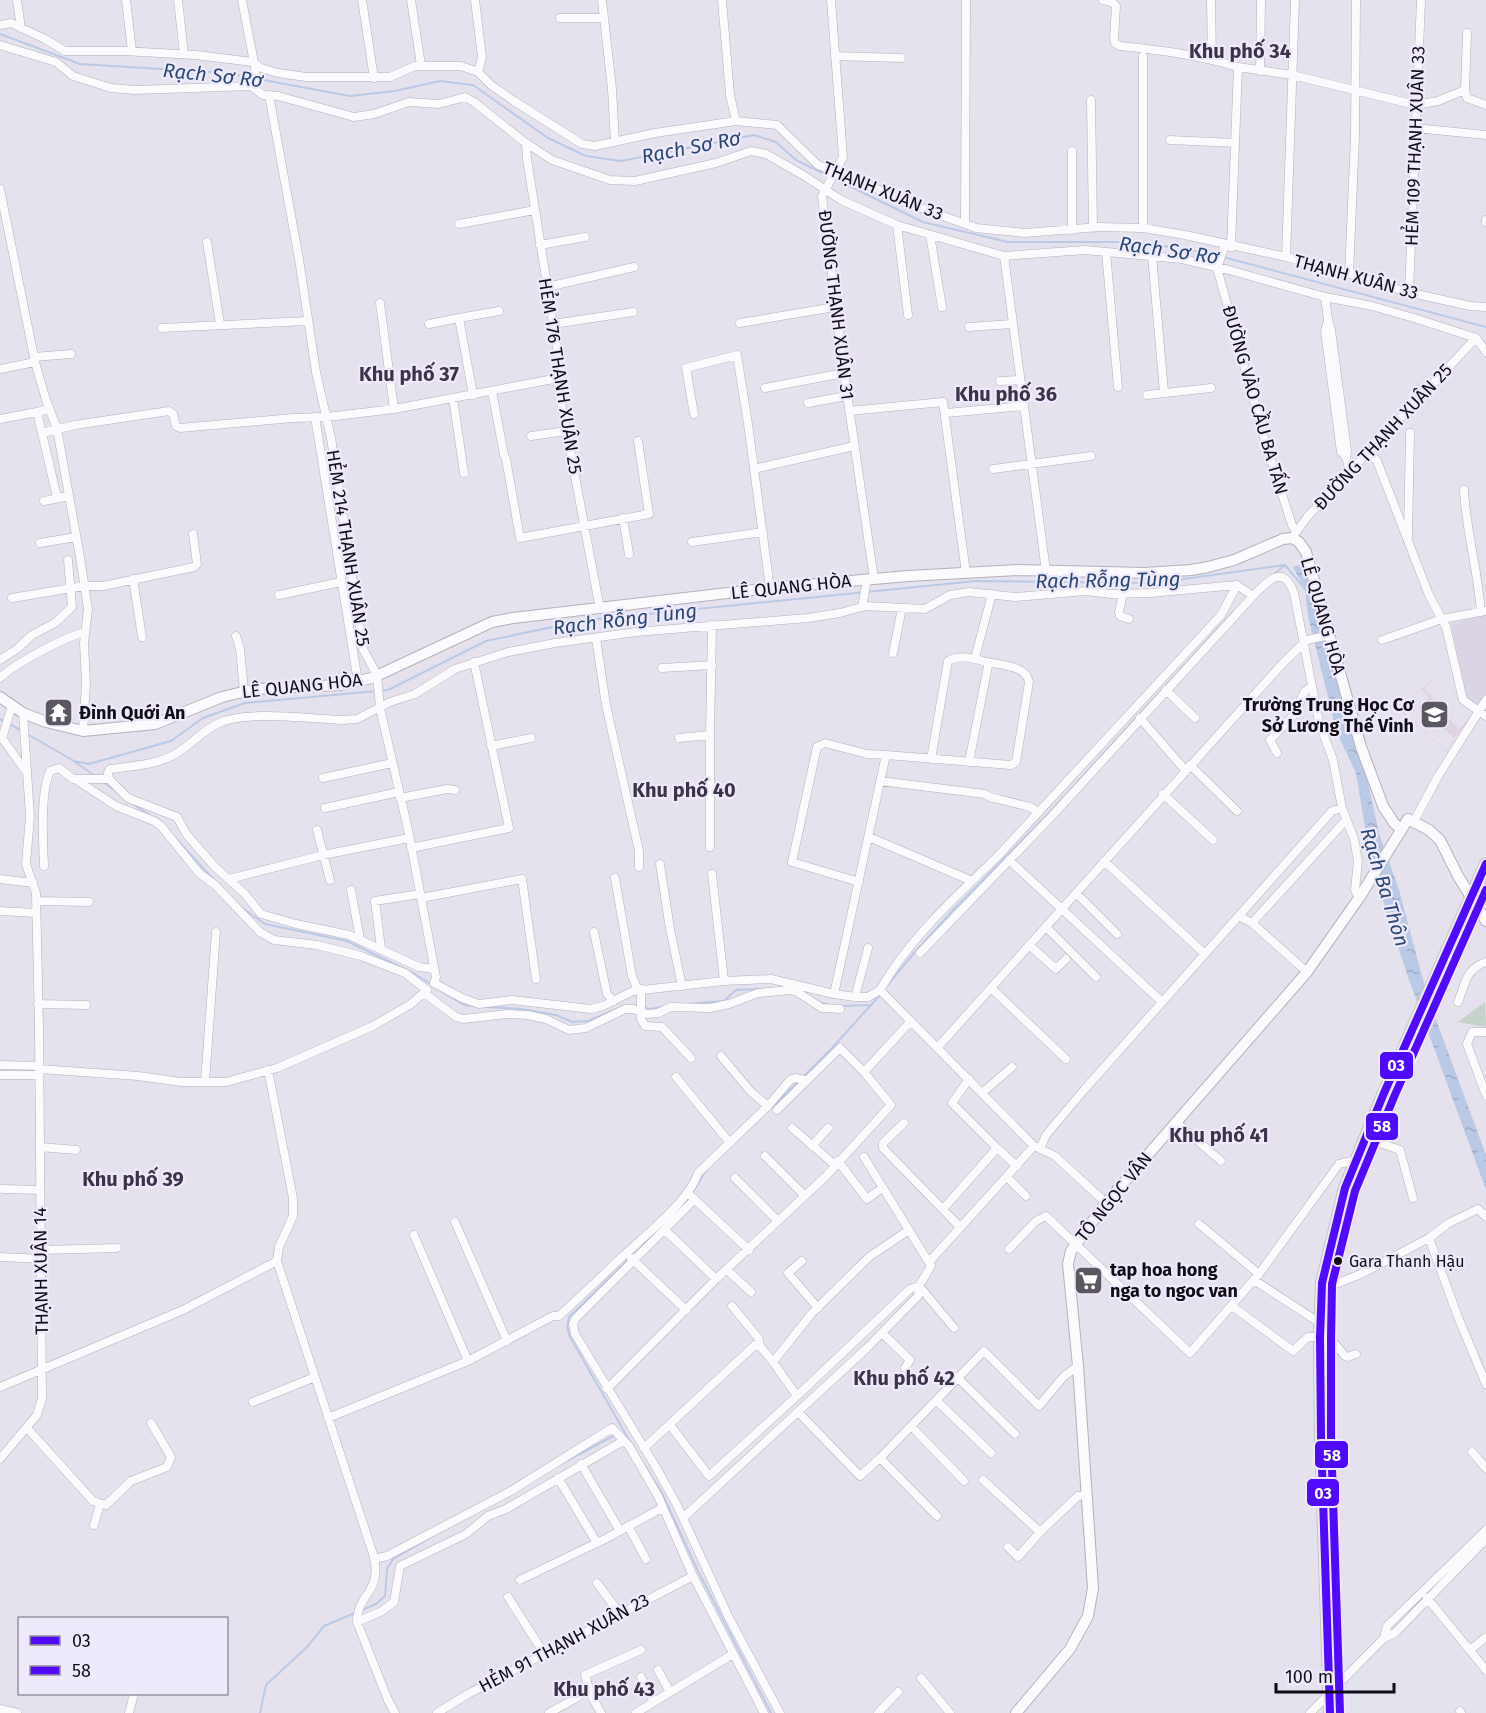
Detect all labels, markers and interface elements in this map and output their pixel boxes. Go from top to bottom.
district label: Khu phố 34 [1189,38,1291,63]
street label: HẺM 109 THẠNH XUÂN 33 [1400,45,1429,247]
water label: Rạch Sơ Rơ [162,58,265,92]
water label: Rạch Sơ Rơ [639,125,744,168]
street label: THẠNH XUÂN 33 [820,157,946,225]
street label: ĐƯỜNG THẠNH XUÂN 31 [813,209,859,401]
water label: Rạch Sơ Rơ [1118,231,1222,269]
street label: THẠNH XUÂN 33 [1291,250,1421,304]
street label: HẺM 176 THẠNH XUÂN 25 [534,276,587,476]
street label: ĐƯỜNG VÀO CẦU BA TẤN [1217,302,1294,497]
street label: ĐƯỜNG THẠNH XUÂN 25 [1309,359,1457,515]
district label: Khu phố 37 [359,361,459,386]
district label: Khu phố 36 [955,381,1057,406]
street label: HẺM 214 THẠNH XUÂN 25 [322,448,375,648]
street label: LÊ QUANG HÒA [1296,555,1350,678]
water label: Rạch Rỗng Tùng [1035,567,1181,593]
street label: LÊ QUANG HÒA [730,570,853,604]
water label: Rạch Rỗng Tùng [552,598,698,640]
street label: LÊ QUANG HÒA [241,669,364,703]
place label: Trường Trung Học Cơ Sở Lương Thế Vinh [1243,694,1415,737]
temple icon: Đình Quới An [42,697,74,729]
school or university icon: Trường Trung Học Cơ Sở Lương Thế Vinh [1419,699,1451,731]
place label: Đình Quới An [79,702,185,724]
district label: Khu phố 40 [632,777,736,802]
water label: Rạch Ba Thôn [1356,825,1414,949]
line badge: 03 [1379,1051,1414,1080]
text: 03 [1387,1056,1405,1075]
line badge: 58 [1365,1112,1399,1141]
text: 58 [1373,1117,1391,1136]
district label: Khu phố 41 [1169,1122,1269,1147]
street label: TÔ NGỌC VÂN [1071,1148,1157,1246]
district label: Khu phố 39 [82,1166,184,1191]
street label: THẠNH XUÂN 14 [29,1207,53,1335]
place label: Gara Thanh Hậu [1349,1252,1465,1271]
marker: Gara Thanh Hậu [1332,1255,1344,1267]
place label: tap hoa hong nga to ngoc van [1110,1259,1238,1302]
supermarket icon: tap hoa hong nga to ngoc van [1073,1264,1105,1296]
district label: Khu phố 42 [853,1365,955,1390]
line badge: 58 [1314,1440,1349,1469]
text: 58 [1323,1446,1341,1465]
line badge: 03 [1306,1478,1340,1507]
text: 03 [1314,1484,1332,1503]
street label: HẺM 91 THẠNH XUÂN 23 [474,1588,653,1697]
legend [18,1617,228,1695]
text: 03 [72,1630,91,1652]
scale bar [1276,1656,1394,1694]
text: 58 [72,1660,91,1682]
text: 100 m [1285,1666,1333,1688]
district label: Khu phố 43 [553,1676,655,1701]

